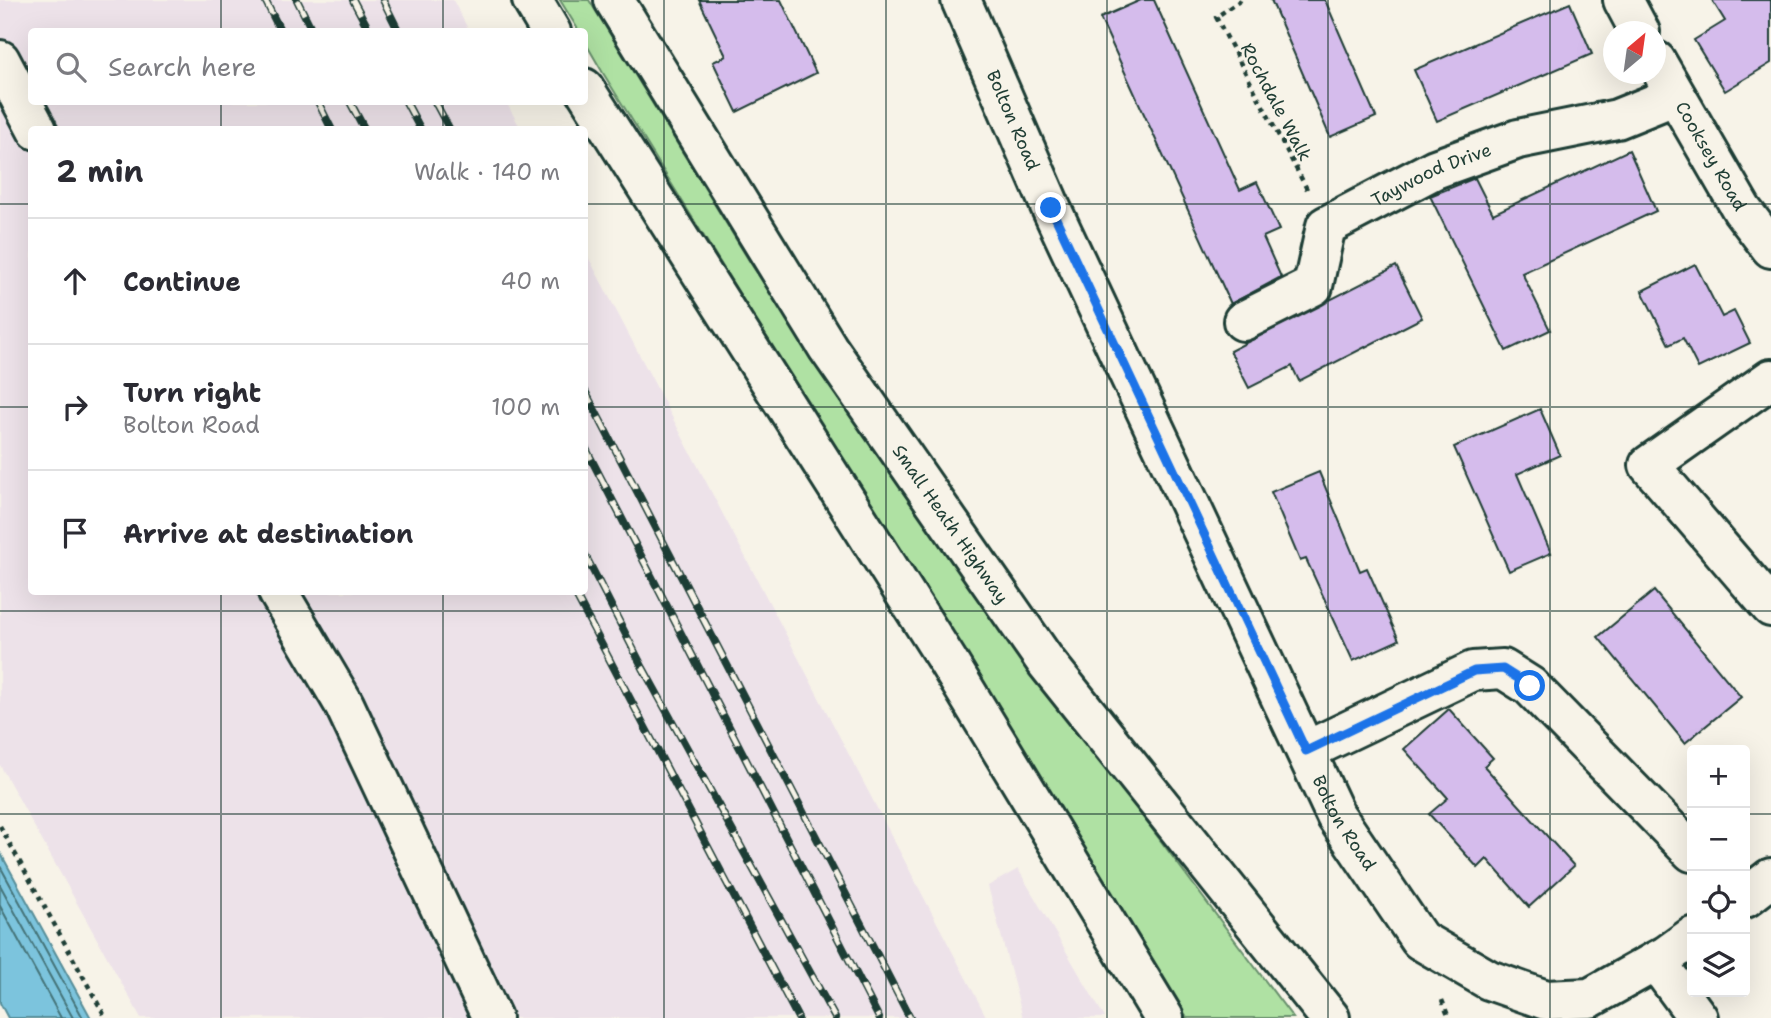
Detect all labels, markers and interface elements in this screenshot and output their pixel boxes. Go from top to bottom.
north arrow [1603,21,1666,84]
search box [28,28,588,105]
street label: Rochdale Walk [1235,39,1317,165]
icon: search [52,48,90,86]
text: Search here [108,49,257,84]
street label: Bolton Road [981,66,1045,174]
street label: Cooksey Road [1670,97,1752,215]
street label: Taywood Drive [1367,138,1495,212]
text: 2 min [56,151,143,192]
text: Walk · 140 m [414,157,560,187]
route end [1035,192,1066,223]
icon: ahead [56,262,94,300]
text: Continue [123,264,241,299]
text: 40 m [500,266,560,296]
text: Turn right [123,375,261,410]
icon: right [56,388,94,426]
text: 100 m [491,392,560,422]
text: Bolton Road [123,410,260,440]
street label: Small Heath Highway [887,440,1014,608]
icon: arrive [56,514,94,552]
text: Arrive at destination [123,516,413,551]
route start [1514,670,1545,701]
map controls [1687,745,1750,997]
button: + [1687,745,1750,808]
street label: Bolton Road [1307,771,1382,875]
button: − [1687,808,1750,871]
button: locate [1687,871,1750,934]
button: layers [1687,934,1750,997]

